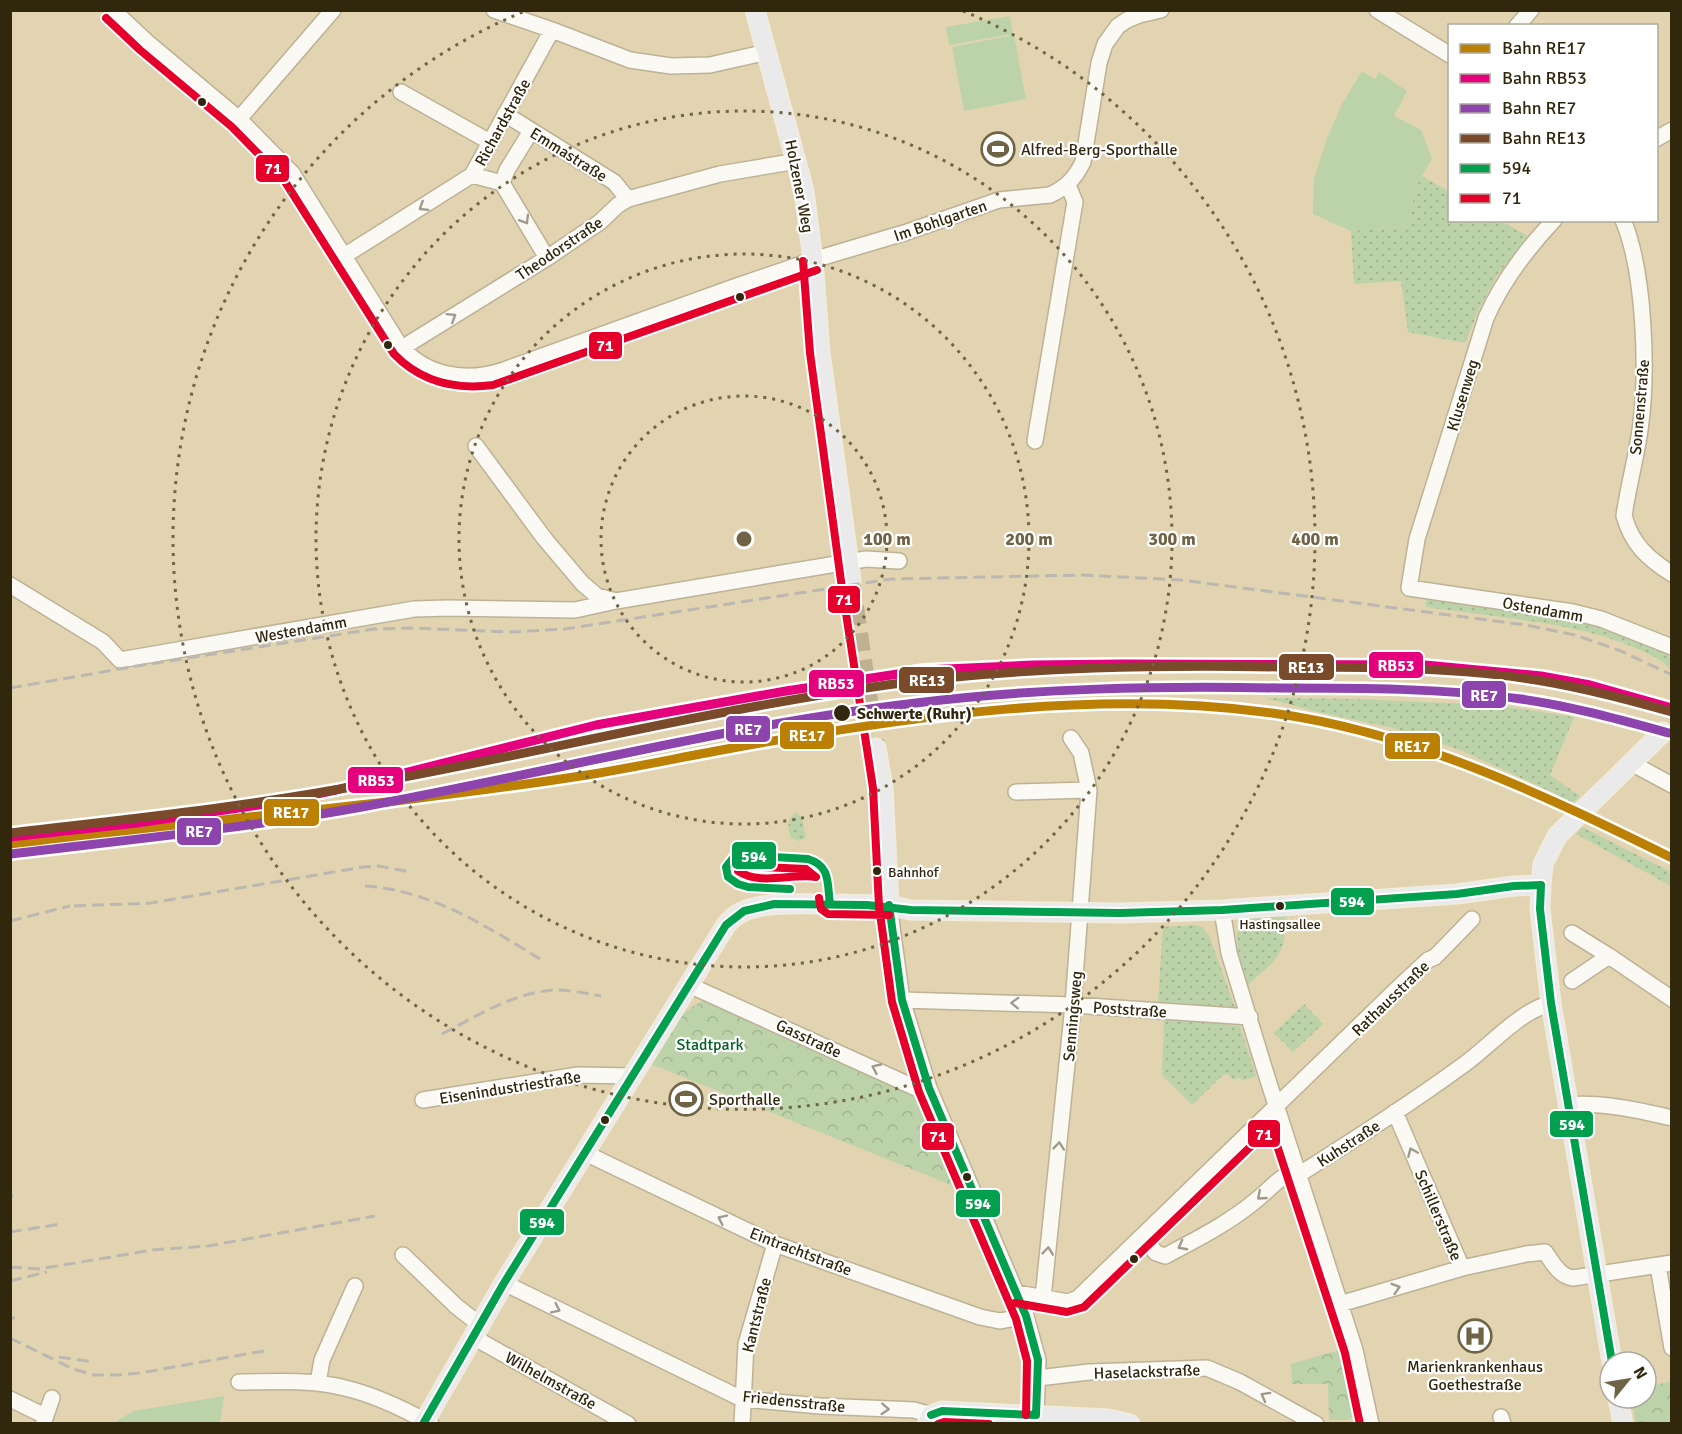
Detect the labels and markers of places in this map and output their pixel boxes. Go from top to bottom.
unlabelled marker [196,96,208,108]
sports icon: Alfred-Berg-Sporthalle [980,131,1016,167]
place label: Alfred-Berg-Sporthalle [1021,140,1177,160]
unlabelled marker [734,291,746,303]
unlabelled marker [382,339,394,351]
centre of rings [734,529,754,549]
marker: Schwerte (Ruhr) [832,703,852,723]
place label: Schwerte (Ruhr) [857,704,972,724]
place label: Bahnhof [888,864,940,881]
marker: Bahnhof [871,865,883,877]
marker: Hastingsallee [1274,900,1286,912]
place label: Hastingsallee [1239,916,1321,933]
sports icon: Sporthalle [668,1081,704,1117]
place label: Sporthalle [709,1090,780,1110]
unlabelled marker [599,1114,611,1126]
unlabelled marker [961,1171,973,1183]
unlabelled marker [1128,1253,1140,1265]
hospital icon: Marienkrankenhaus Goethestraße [1457,1318,1493,1354]
place label: Marienkrankenhaus Goethestraße [1407,1357,1543,1395]

